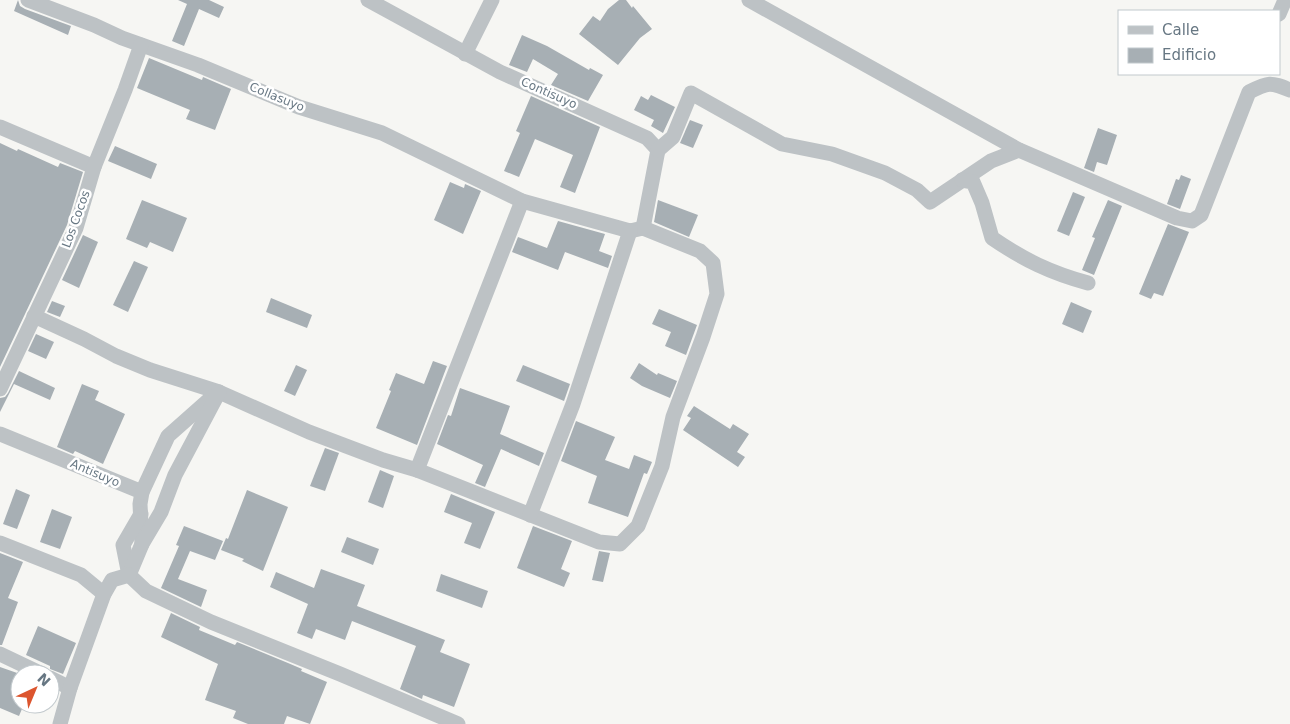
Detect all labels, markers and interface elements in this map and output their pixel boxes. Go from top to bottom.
legend [1118,10,1280,75]
text: Calle [1162,21,1199,39]
text: Edificio [1162,46,1216,64]
street label: Contisuyo [519,74,579,112]
street label: Collasuyo [247,80,307,114]
street label: Los Cocos [59,189,93,249]
street label: Antisuyo [68,456,122,490]
north arrow [10,664,60,714]
text: N [34,670,54,689]

